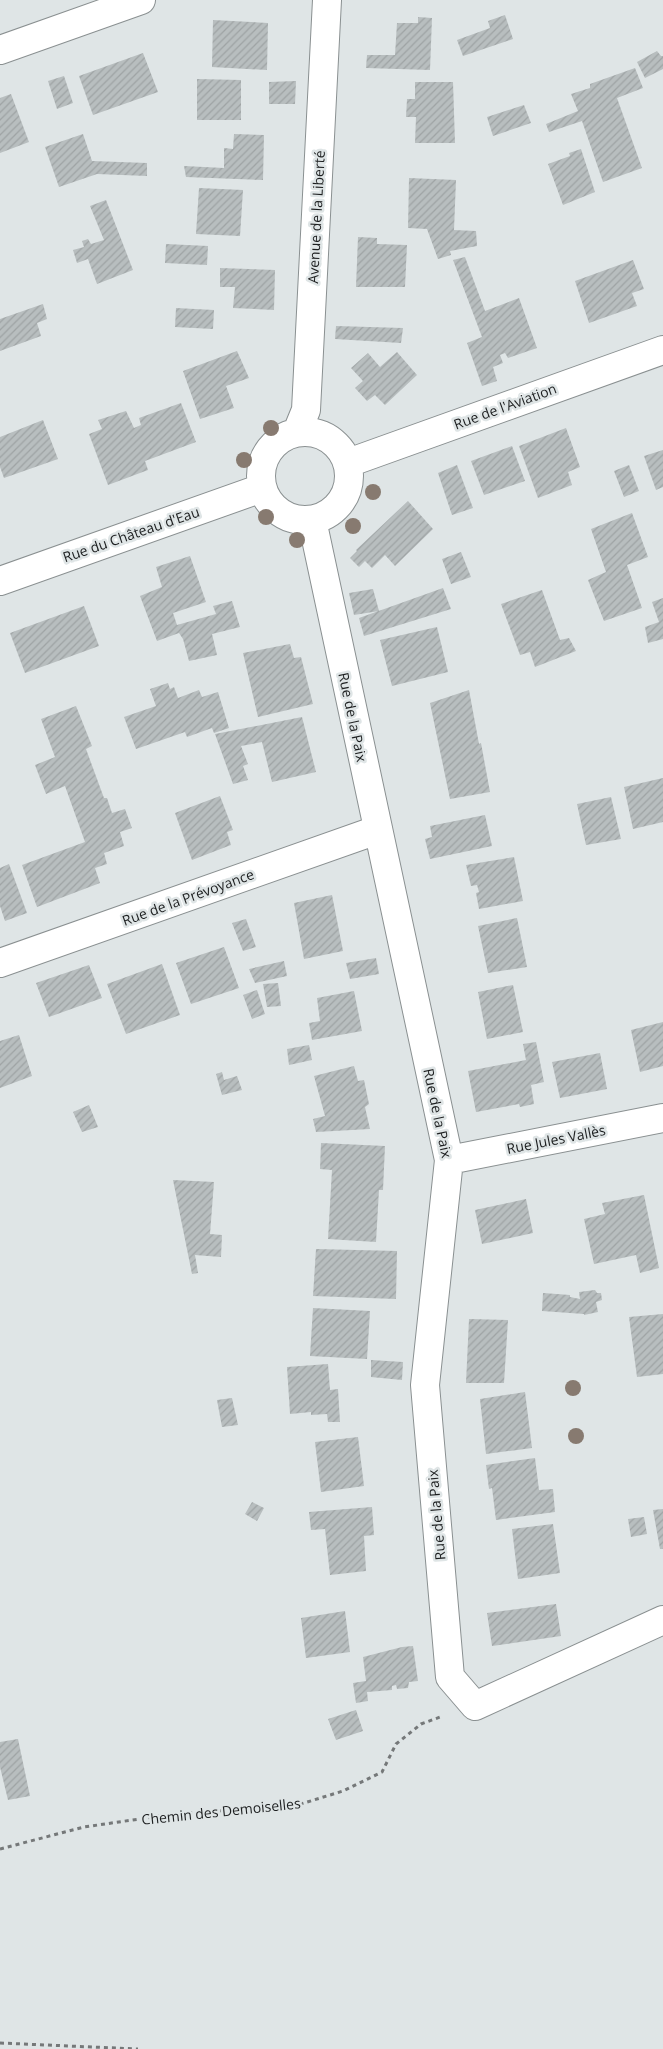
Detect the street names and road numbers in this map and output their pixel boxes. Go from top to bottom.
street label: Avenue de la Liberté [303,150,329,284]
street label: Rue de l'Aviation [451,379,559,433]
street label: Rue du Château d'Eau [60,502,202,566]
street label: Rue de la Paix [334,671,372,764]
street label: Rue de la Prévoyance [119,864,257,930]
street label: Rue de la Paix [419,1067,457,1160]
street label: Rue Jules Vallès [505,1120,607,1158]
street label: Rue de la Paix [423,1468,449,1561]
street label: Chemin des Demoiselles [141,1793,302,1829]

